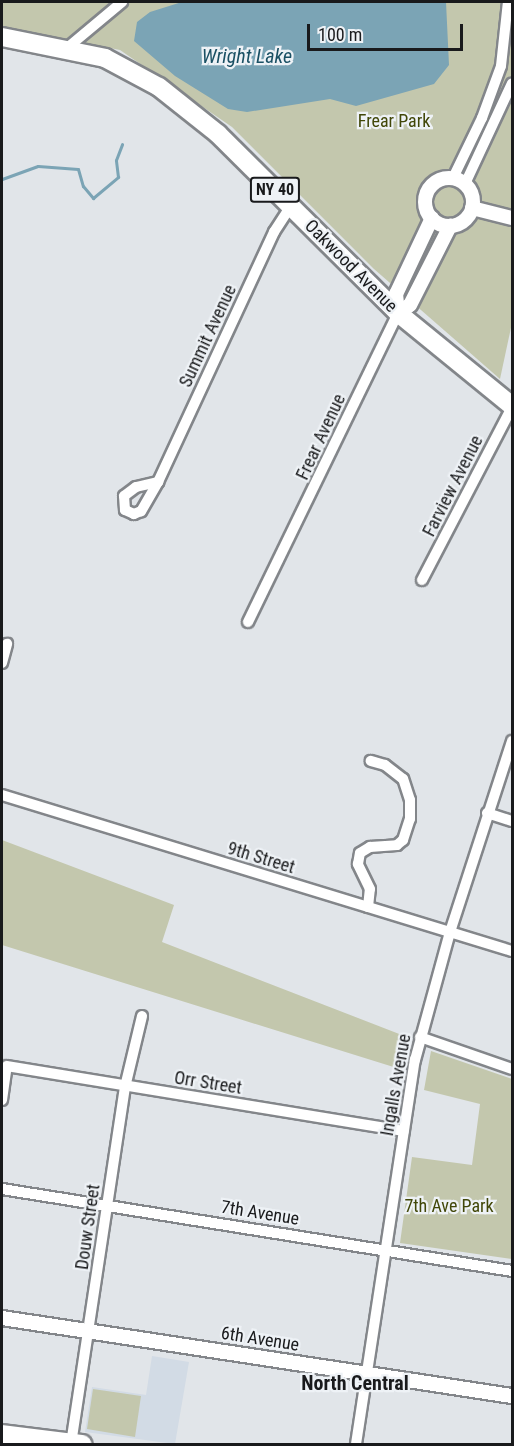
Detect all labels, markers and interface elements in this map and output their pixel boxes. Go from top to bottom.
scale bar [310,12,466,50]
text: 100 m [318,24,362,45]
water label: Wright Lake [202,44,292,68]
park label: Frear Park [358,110,430,132]
road number: NY 40 [250,177,300,203]
street label: Oakwood Avenue [300,215,402,317]
street label: Summit Avenue [175,281,241,391]
street label: Frear Avenue [292,391,350,483]
street label: Farview Avenue [418,432,488,540]
street label: 9th Street [225,838,297,878]
street label: Ingalls Avenue [376,1032,416,1138]
street label: Orr Street [173,1067,243,1099]
street label: Douw Street [71,1183,105,1271]
park label: 7th Ave Park [404,1195,494,1217]
street label: 7th Avenue [219,1196,301,1230]
street label: 6th Avenue [219,1322,301,1356]
district label: North Central [301,1371,409,1395]

